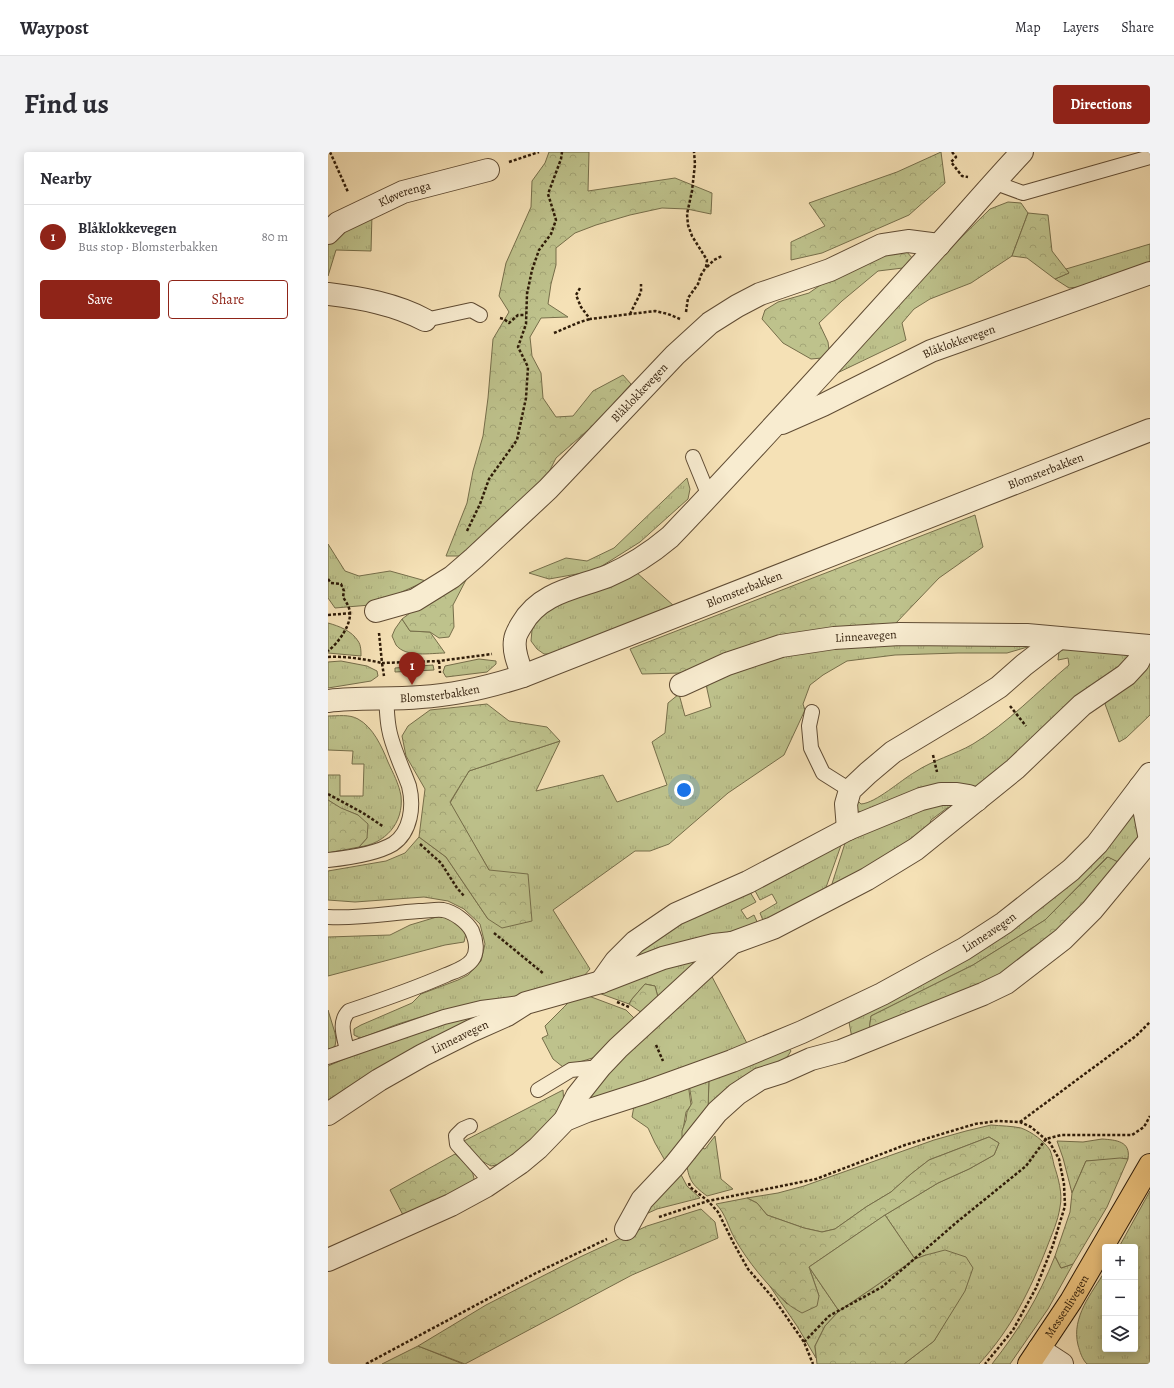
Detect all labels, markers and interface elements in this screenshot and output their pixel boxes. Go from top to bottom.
text: Waypost [20,15,89,41]
text: Map [1015,18,1041,37]
text: Layers [1063,18,1099,37]
text: Share [1121,18,1154,37]
text: Find us [24,85,109,123]
button: Directions [1053,85,1150,124]
text: Nearby [40,167,91,190]
street label: Kløverenga [376,177,433,211]
text: Blåklokkevegen [78,218,177,238]
text: 1 [51,228,55,245]
text: 80 m [261,228,288,245]
text: Bus stop · Blomsterbakken [78,238,218,255]
button: Save [40,280,160,319]
button: Share [168,280,288,319]
street label: Blåklokkevegen [920,321,998,362]
street label: Blåklokkevegen [607,359,672,426]
street label: Blomsterbakken [1005,449,1086,493]
street label: Blomsterbakken [704,567,785,611]
street label: Linneavegen [835,626,898,646]
pin: 1 [399,652,425,685]
street label: Blomsterbakken [399,680,481,706]
your location [674,780,694,800]
street label: Linneavegen [959,908,1020,956]
street label: Linneavegen [429,1016,491,1058]
map controls [1102,1244,1138,1352]
button: + [1102,1244,1138,1280]
street label: Messenlivegen [1041,1271,1093,1341]
button: − [1102,1280,1138,1316]
button: layers [1102,1316,1138,1352]

